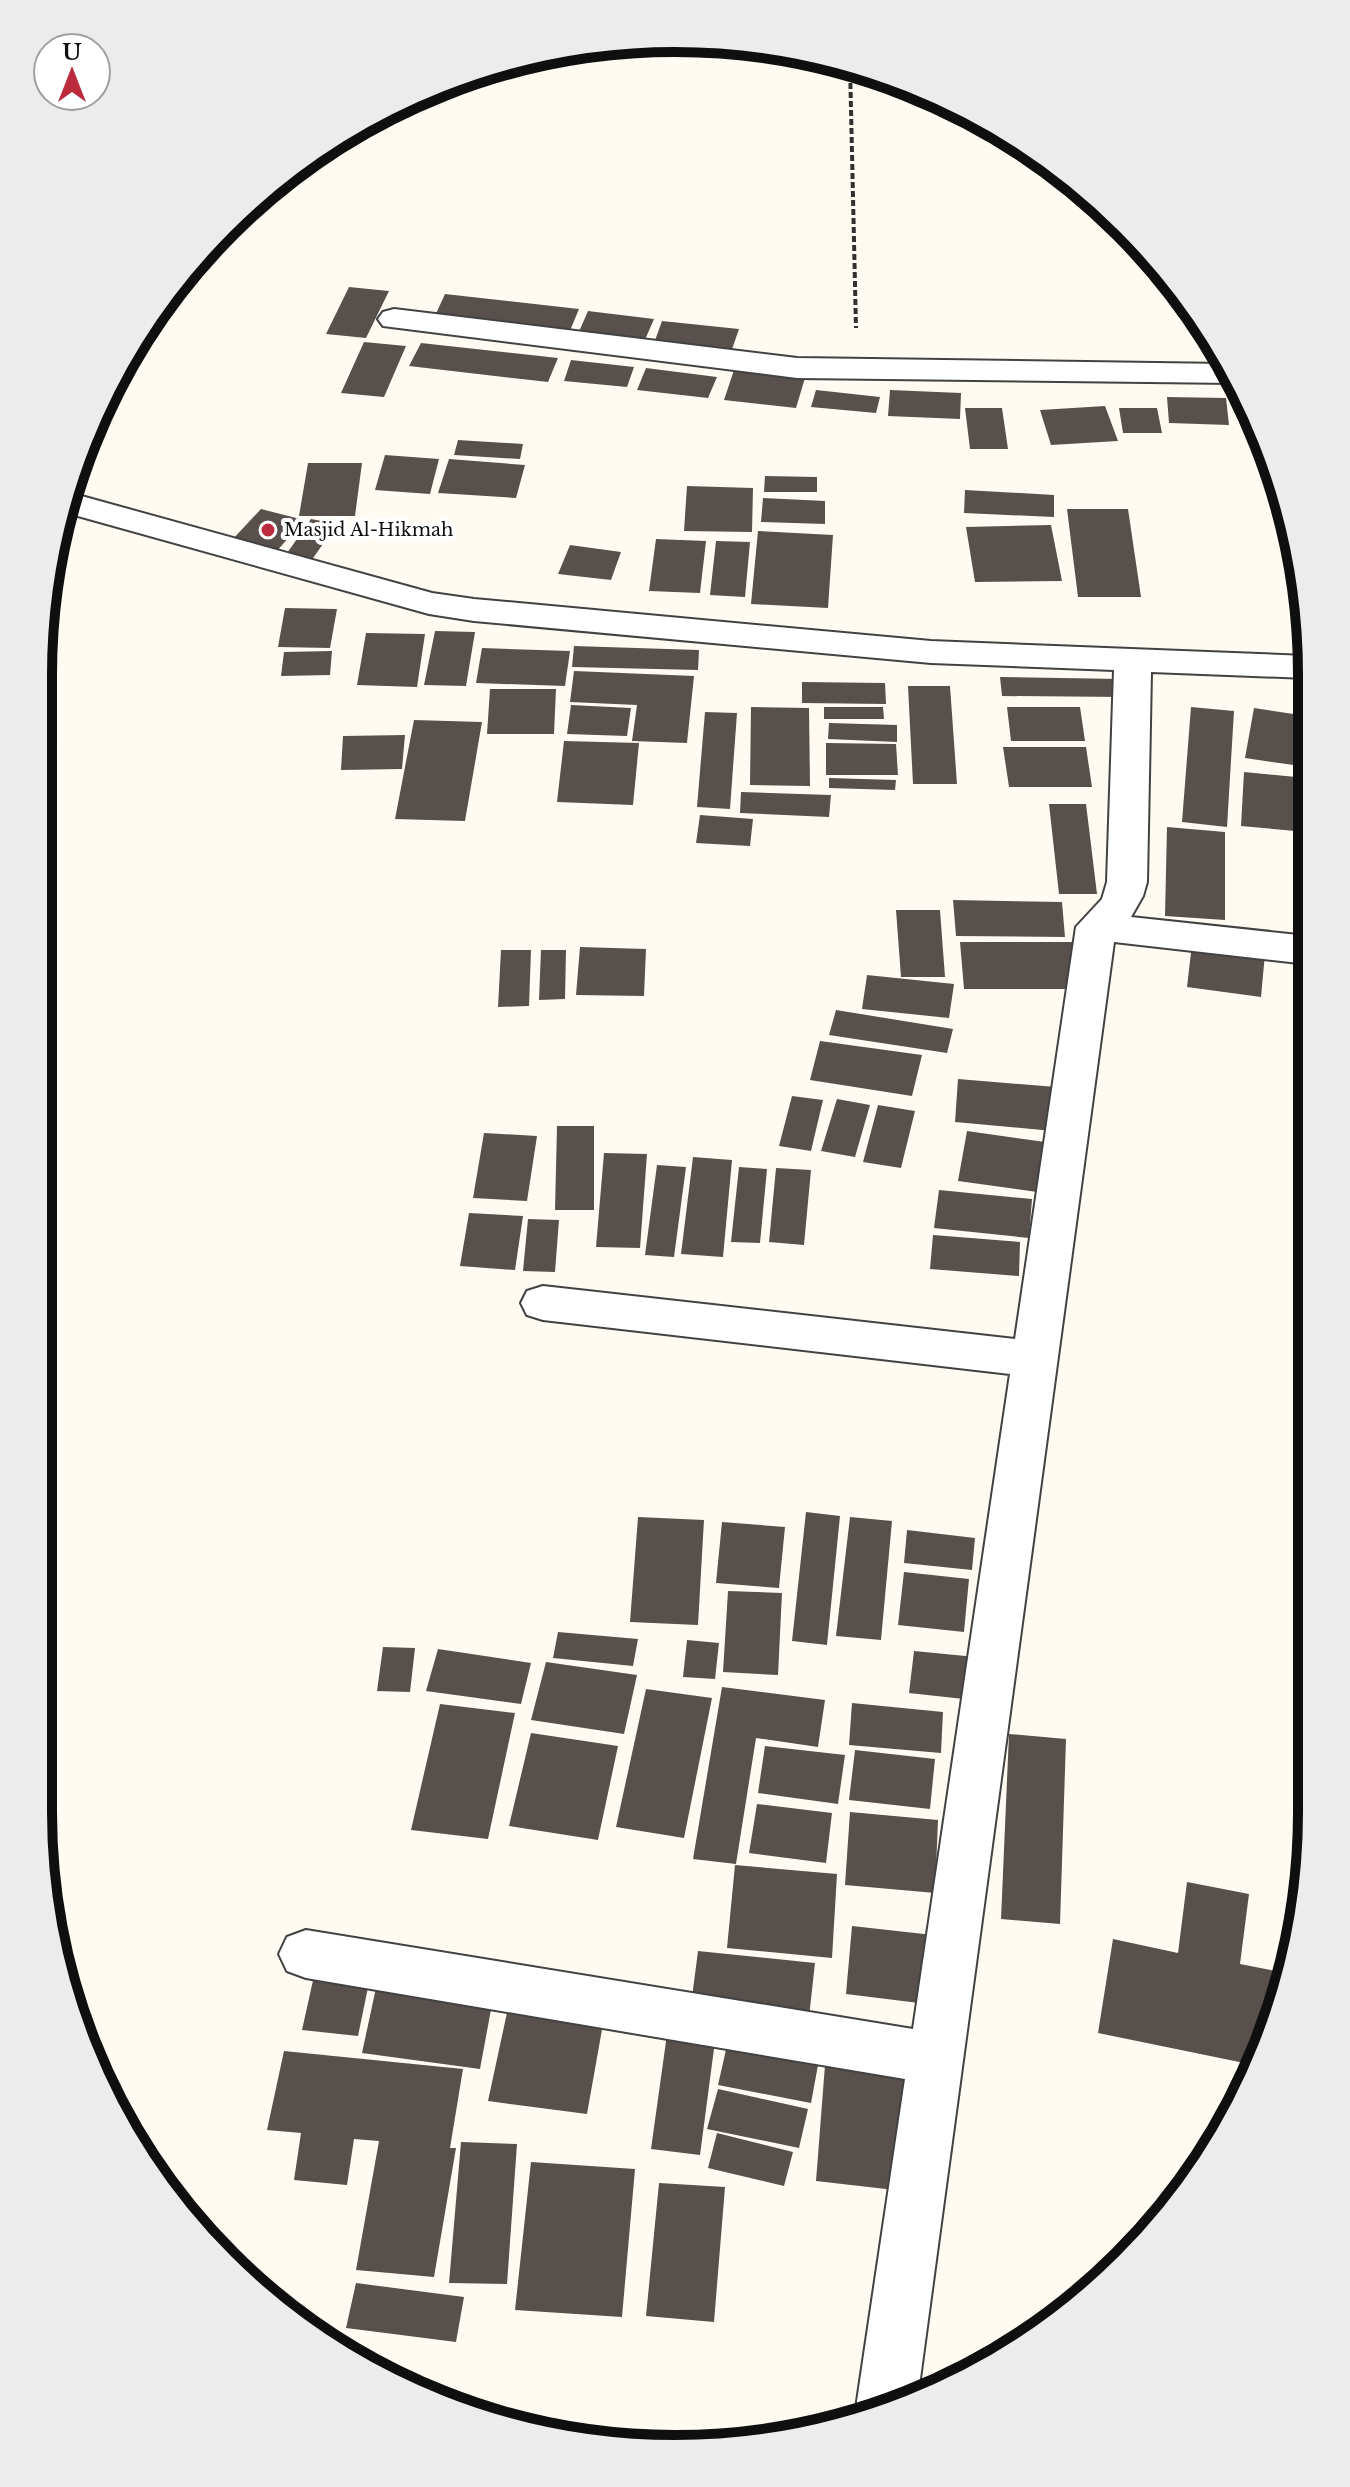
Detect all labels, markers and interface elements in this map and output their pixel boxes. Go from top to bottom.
north arrow [32,32,112,112]
text: U [62,39,82,66]
place label: Masjid Al-Hikmah [284,519,453,541]
marker: Masjid Al-Hikmah [259,521,277,539]

